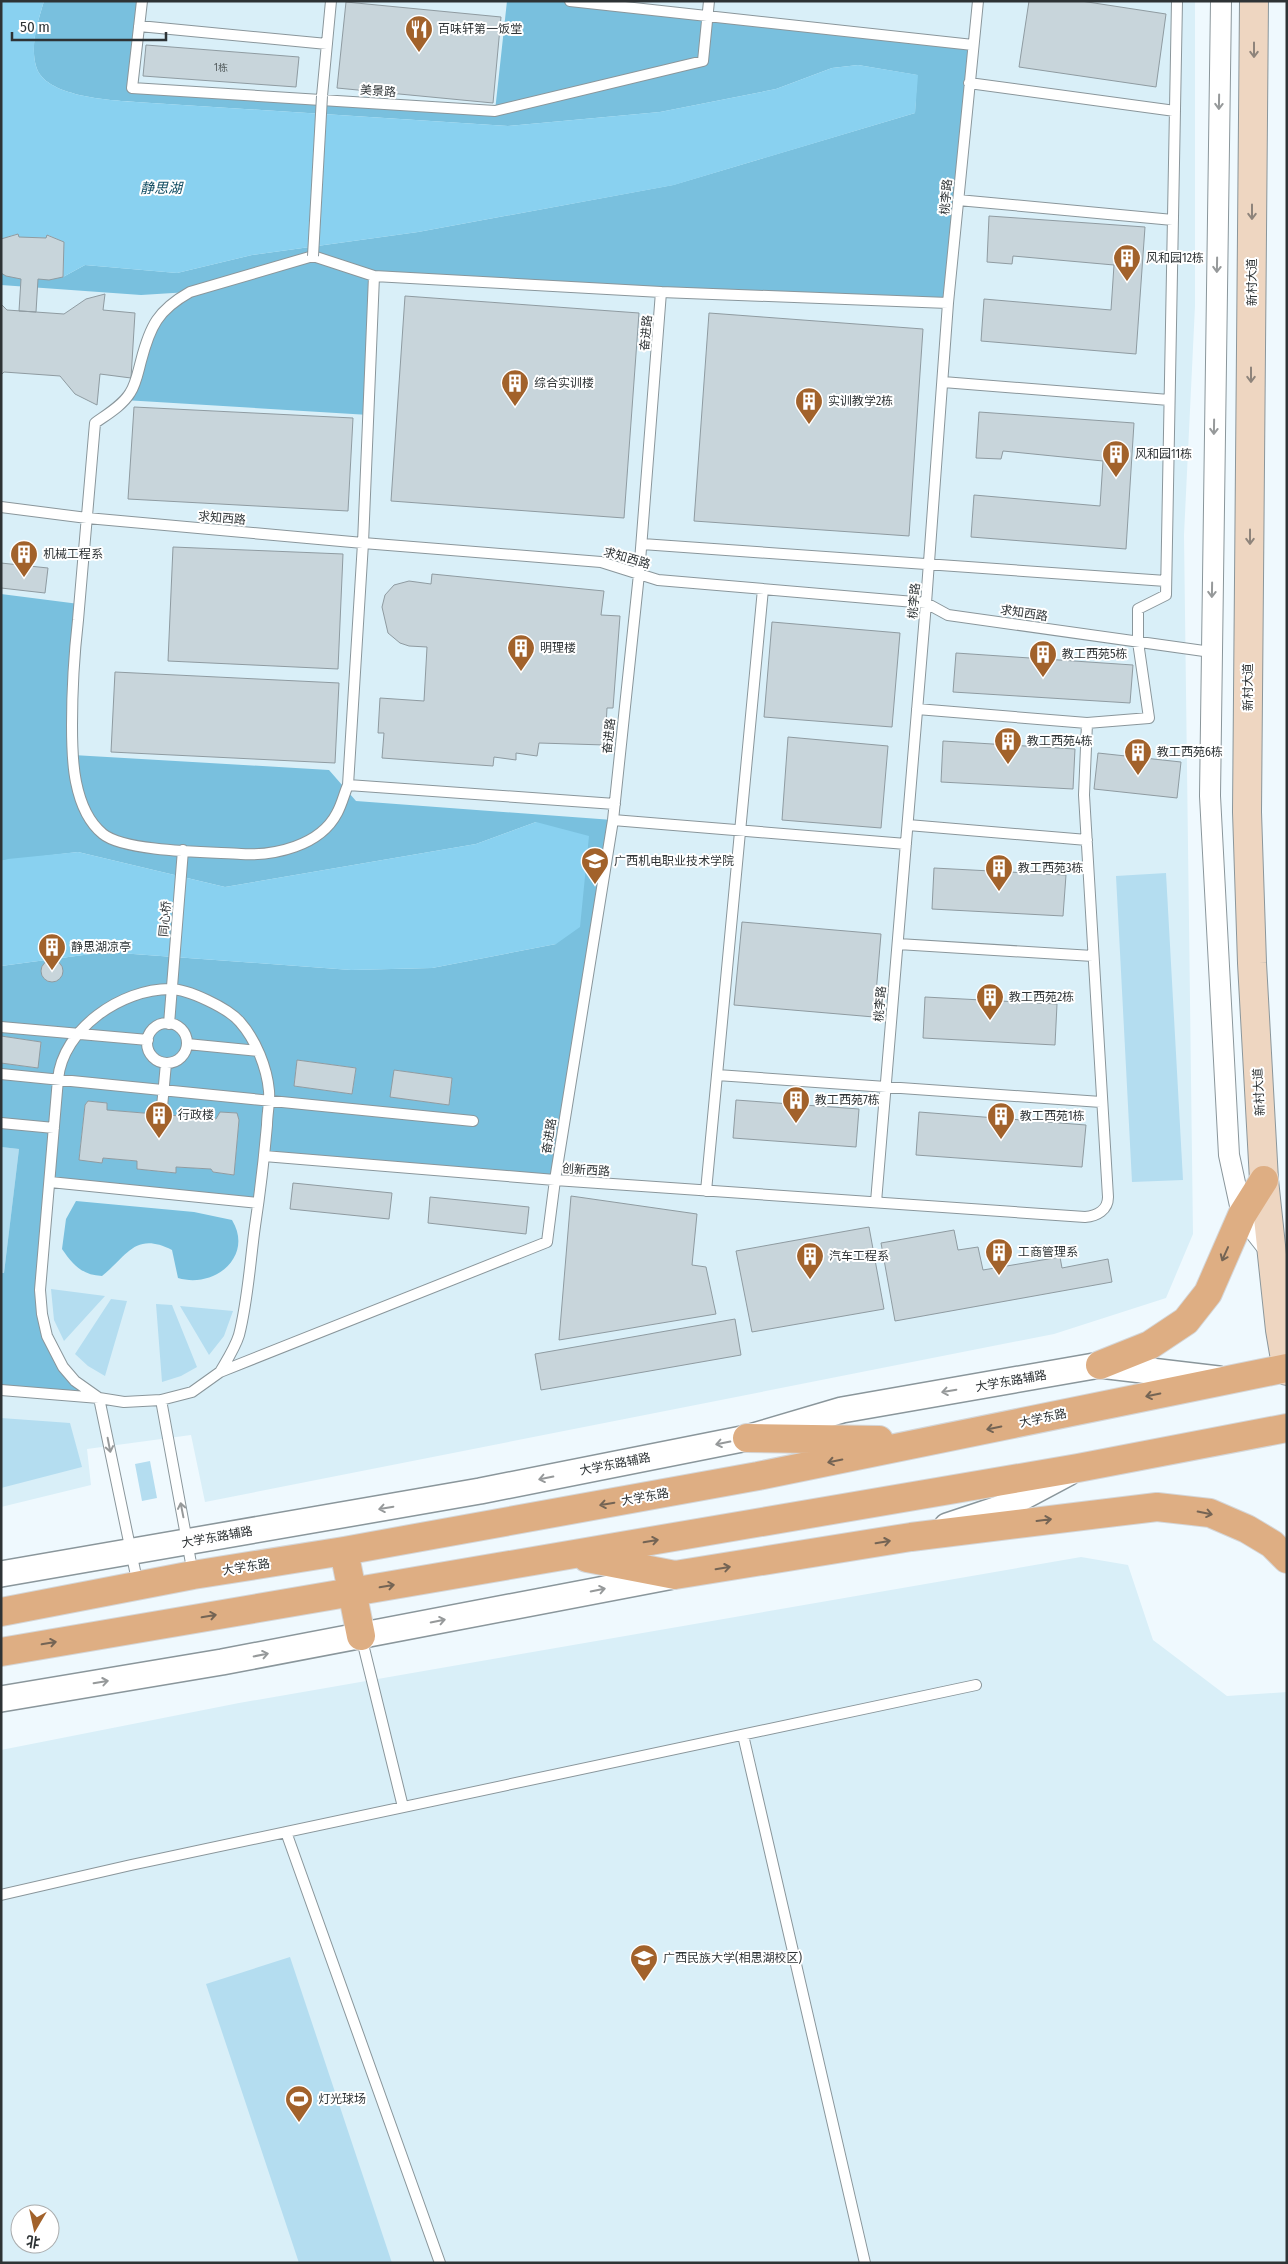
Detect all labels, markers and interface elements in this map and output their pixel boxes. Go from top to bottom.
scale bar [12,10,166,42]
restaurant icon: 百味轩第一饭堂 [404,14,434,53]
text: 50 m [20,18,50,36]
place label: 百味轩第一饭堂 [438,22,522,36]
one-way arrow [1249,42,1259,58]
house number: 1栋 [214,62,228,74]
street label: 美景路 [360,83,396,99]
one-way arrow [1215,94,1224,110]
street label: 桃李路 [937,178,955,216]
water label: 静思湖 [140,180,184,197]
one-way arrow [1248,204,1257,220]
building icon: 风和园12栋 [1112,243,1142,282]
place label: 风和园12栋 [1146,251,1204,265]
one-way arrow [1212,256,1222,273]
street label: 新村大道 [1245,258,1259,306]
street label: 奋进路 [637,314,655,352]
one-way arrow [1246,366,1256,383]
building icon: 综合实训楼 [500,368,530,407]
place label: 综合实训楼 [534,376,594,390]
building icon: 实训教学2栋 [794,386,824,425]
place label: 实训教学2栋 [828,394,893,408]
one-way arrow [1209,419,1219,435]
building icon: 风和园11栋 [1101,439,1131,478]
place label: 风和园11栋 [1135,447,1192,461]
street label: 求知西路 [197,509,247,527]
one-way arrow [1245,529,1255,545]
building icon: 机械工程系 [9,539,39,578]
street label: 求知西路 [602,545,652,571]
place label: 机械工程系 [43,547,103,561]
street label: 桃李路 [905,582,923,620]
one-way arrow [1207,582,1217,598]
street label: 求知西路 [999,603,1049,623]
building icon: 明理楼 [506,633,536,672]
building icon: 教工西苑5栋 [1028,639,1058,678]
place label: 明理楼 [540,641,576,655]
place label: 教工西苑5栋 [1062,647,1128,661]
street label: 新村大道 [1241,663,1255,711]
street label: 奋进路 [600,717,618,755]
building icon: 教工西苑4栋 [993,726,1023,765]
place label: 教工西苑4栋 [1027,734,1093,748]
building icon: 教工西苑6栋 [1123,737,1153,776]
place label: 教工西苑6栋 [1157,745,1223,759]
school or university icon: 广西机电职业技术学院 [580,846,610,885]
building icon: 教工西苑3栋 [984,853,1014,892]
place label: 广西机电职业技术学院 [614,854,734,868]
place label: 教工西苑3栋 [1018,861,1083,875]
street label: 同心桥 [156,900,174,938]
building icon: 静思湖凉亭 [37,932,67,971]
place label: 静思湖凉亭 [71,940,131,954]
building icon: 教工西苑2栋 [975,982,1005,1021]
street label: 桃李路 [871,985,889,1023]
place label: 教工西苑2栋 [1009,990,1074,1004]
street label: 新村大道 [1251,1068,1267,1116]
building icon: 教工西苑7栋 [781,1085,811,1124]
place label: 教工西苑7栋 [815,1093,880,1107]
building icon: 行政楼 [144,1100,174,1139]
building icon: 教工西苑1栋 [986,1101,1016,1140]
place label: 行政楼 [178,1108,214,1122]
place label: 教工西苑1栋 [1020,1109,1085,1123]
street label: 奋进路 [539,1117,559,1155]
street label: 创新西路 [562,1161,610,1179]
building icon: 工商管理系 [984,1237,1014,1276]
building icon: 汽车工程系 [795,1241,825,1280]
place label: 工商管理系 [1018,1245,1078,1259]
one-way arrow [1220,1246,1230,1261]
place label: 汽车工程系 [829,1249,889,1263]
street label: 大学东路辅路 [974,1368,1048,1394]
one-way arrow [941,1387,957,1397]
one-way arrow [1146,1391,1162,1401]
street label: 大学东路 [1018,1406,1068,1430]
one-way arrow [987,1424,1003,1433]
one-way arrow [105,1437,114,1453]
one-way arrow [715,1439,731,1448]
street label: 大学东路辅路 [578,1450,652,1478]
one-way arrow [827,1456,843,1466]
one-way arrow [539,1474,555,1484]
street label: 大学东路 [620,1486,670,1508]
one-way arrow [599,1499,615,1509]
one-way arrow [177,1502,186,1518]
one-way arrow [379,1503,395,1513]
one-way arrow [1197,1509,1213,1518]
one-way arrow [1036,1515,1052,1525]
street label: 大学东路辅路 [180,1524,254,1550]
one-way arrow [642,1535,658,1545]
one-way arrow [875,1537,891,1547]
street label: 大学东路 [221,1556,271,1578]
one-way arrow [714,1562,730,1572]
one-way arrow [379,1580,395,1590]
one-way arrow [589,1585,605,1595]
one-way arrow [201,1611,217,1621]
one-way arrow [430,1616,446,1625]
one-way arrow [41,1638,57,1648]
one-way arrow [253,1649,269,1659]
one-way arrow [93,1677,109,1687]
school or university icon: 广西民族大学(相思湖校区) [629,1943,659,1982]
place label: 广西民族大学(相思湖校区) [663,1951,803,1965]
sports icon: 灯光球场 [284,2084,314,2123]
place label: 灯光球场 [318,2092,366,2106]
north arrow [10,2204,60,2254]
text: 北 [25,2232,41,2251]

